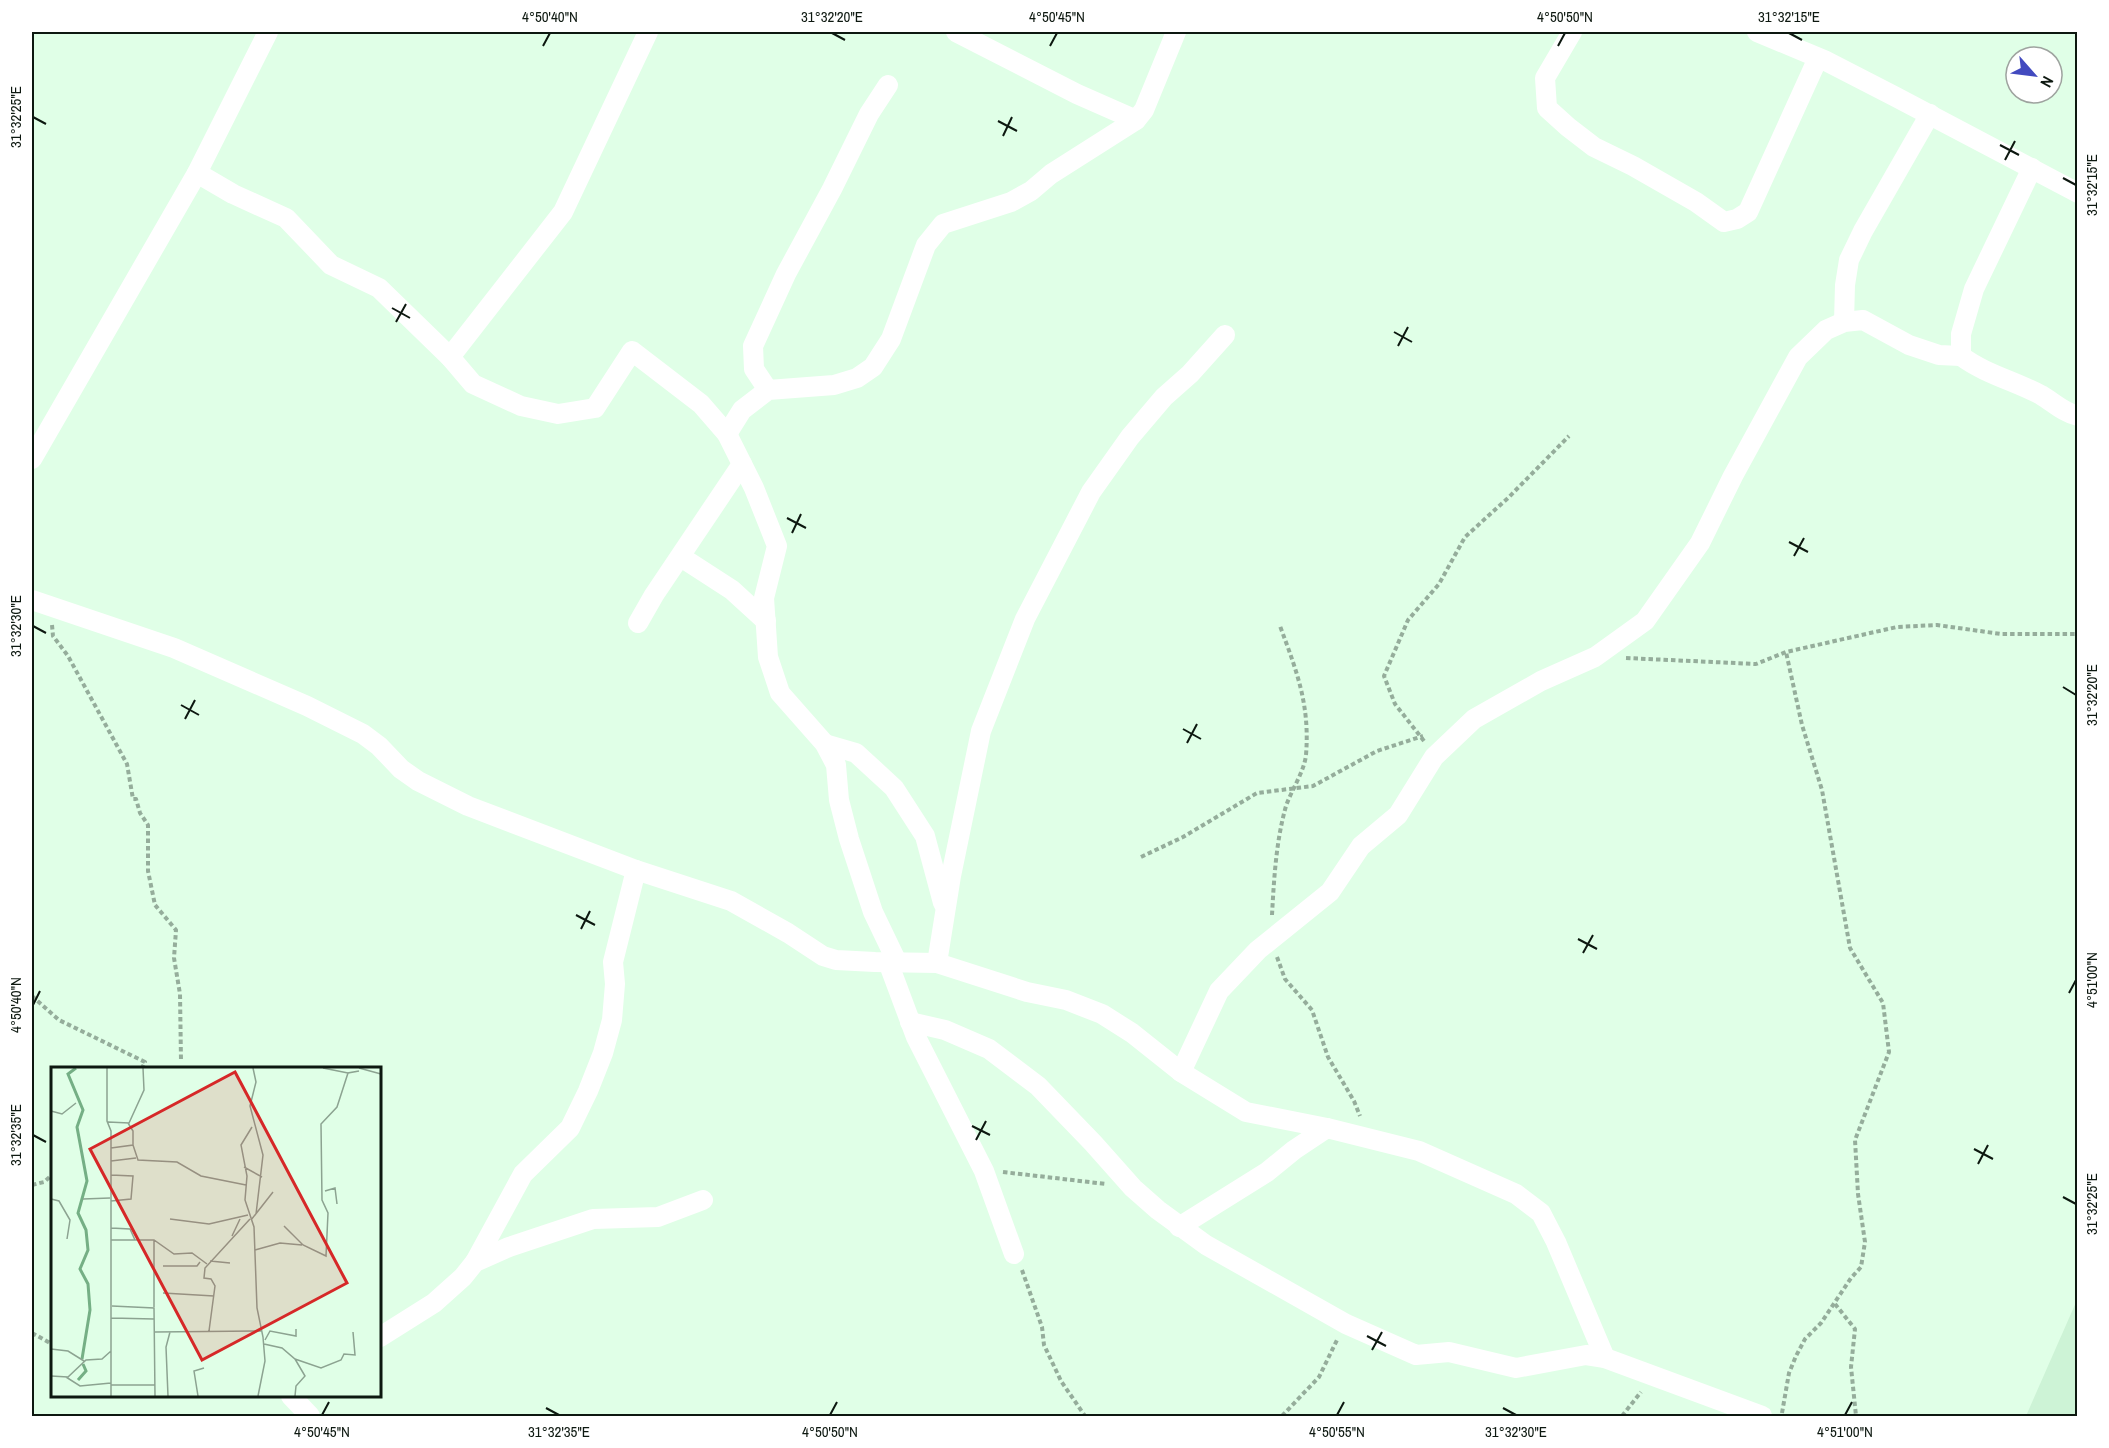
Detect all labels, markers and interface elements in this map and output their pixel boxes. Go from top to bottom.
text: 4°50'40"N [522,6,578,27]
text: 31°32'20"E [801,6,863,27]
text: 4°50'45"N [1029,6,1085,27]
text: 4°50'50"N [1537,6,1593,27]
text: 31°32'15"E [1758,6,1820,27]
north arrow [2004,45,2064,105]
text: N [2035,73,2059,91]
text: 31°32'25"E [5,86,26,148]
text: 31°32'15"E [2081,154,2102,216]
text: 31°32'30"E [5,595,26,657]
text: 31°32'20"E [2081,664,2102,726]
text: 4°51'00"N [2081,952,2102,1008]
text: 4°50'40"N [5,977,26,1033]
inset map [51,1067,381,1397]
text: 31°32'35"E [5,1104,26,1166]
text: 31°32'25"E [2081,1173,2102,1235]
text: 4°50'45"N [294,1421,350,1442]
text: 31°32'35"E [528,1421,590,1442]
text: 4°50'50"N [802,1421,858,1442]
text: 4°50'55"N [1309,1421,1365,1442]
text: 31°32'30"E [1485,1421,1547,1442]
text: 4°51'00"N [1817,1421,1873,1442]

